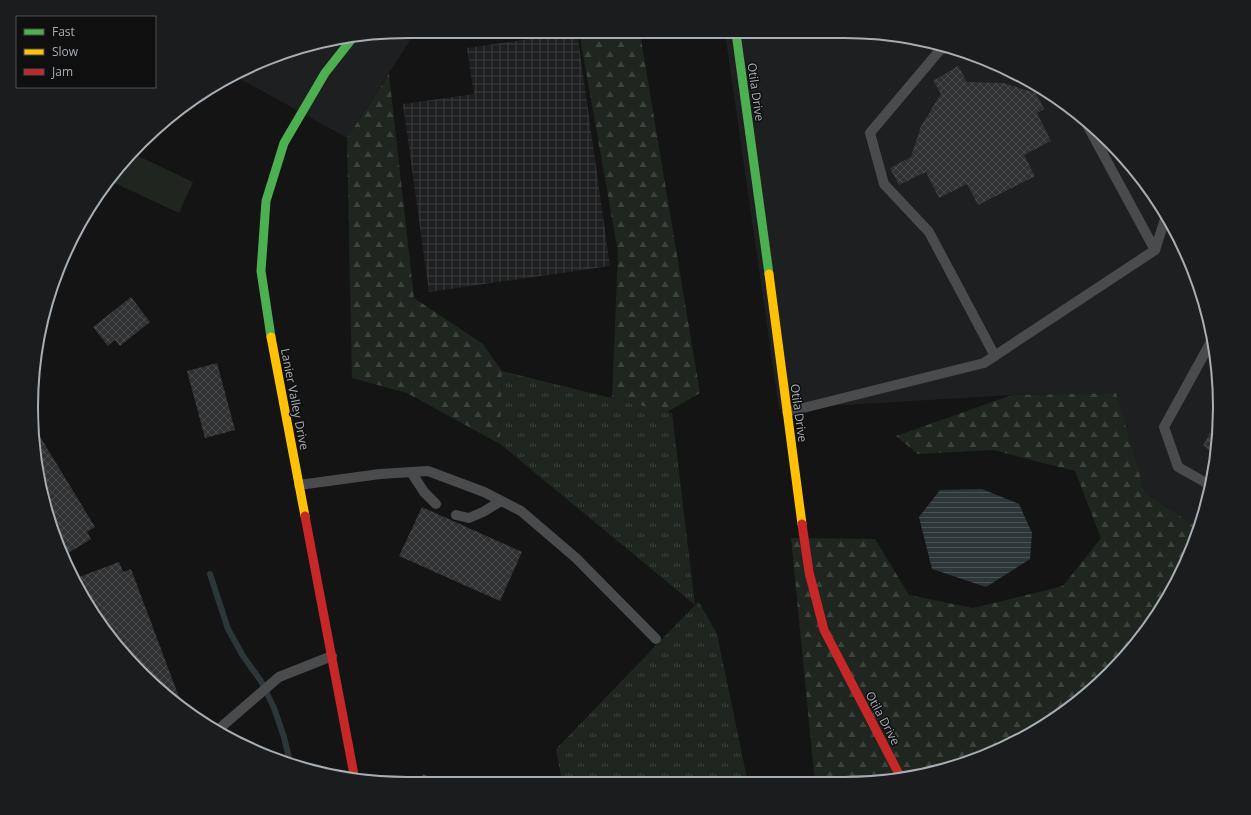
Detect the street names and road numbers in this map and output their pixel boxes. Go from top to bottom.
street label: Otila Drive [743,62,769,123]
street label: Lanier Valley Drive [277,347,313,452]
street label: Otila Drive [786,383,812,444]
street label: Otila Drive [862,688,904,748]

